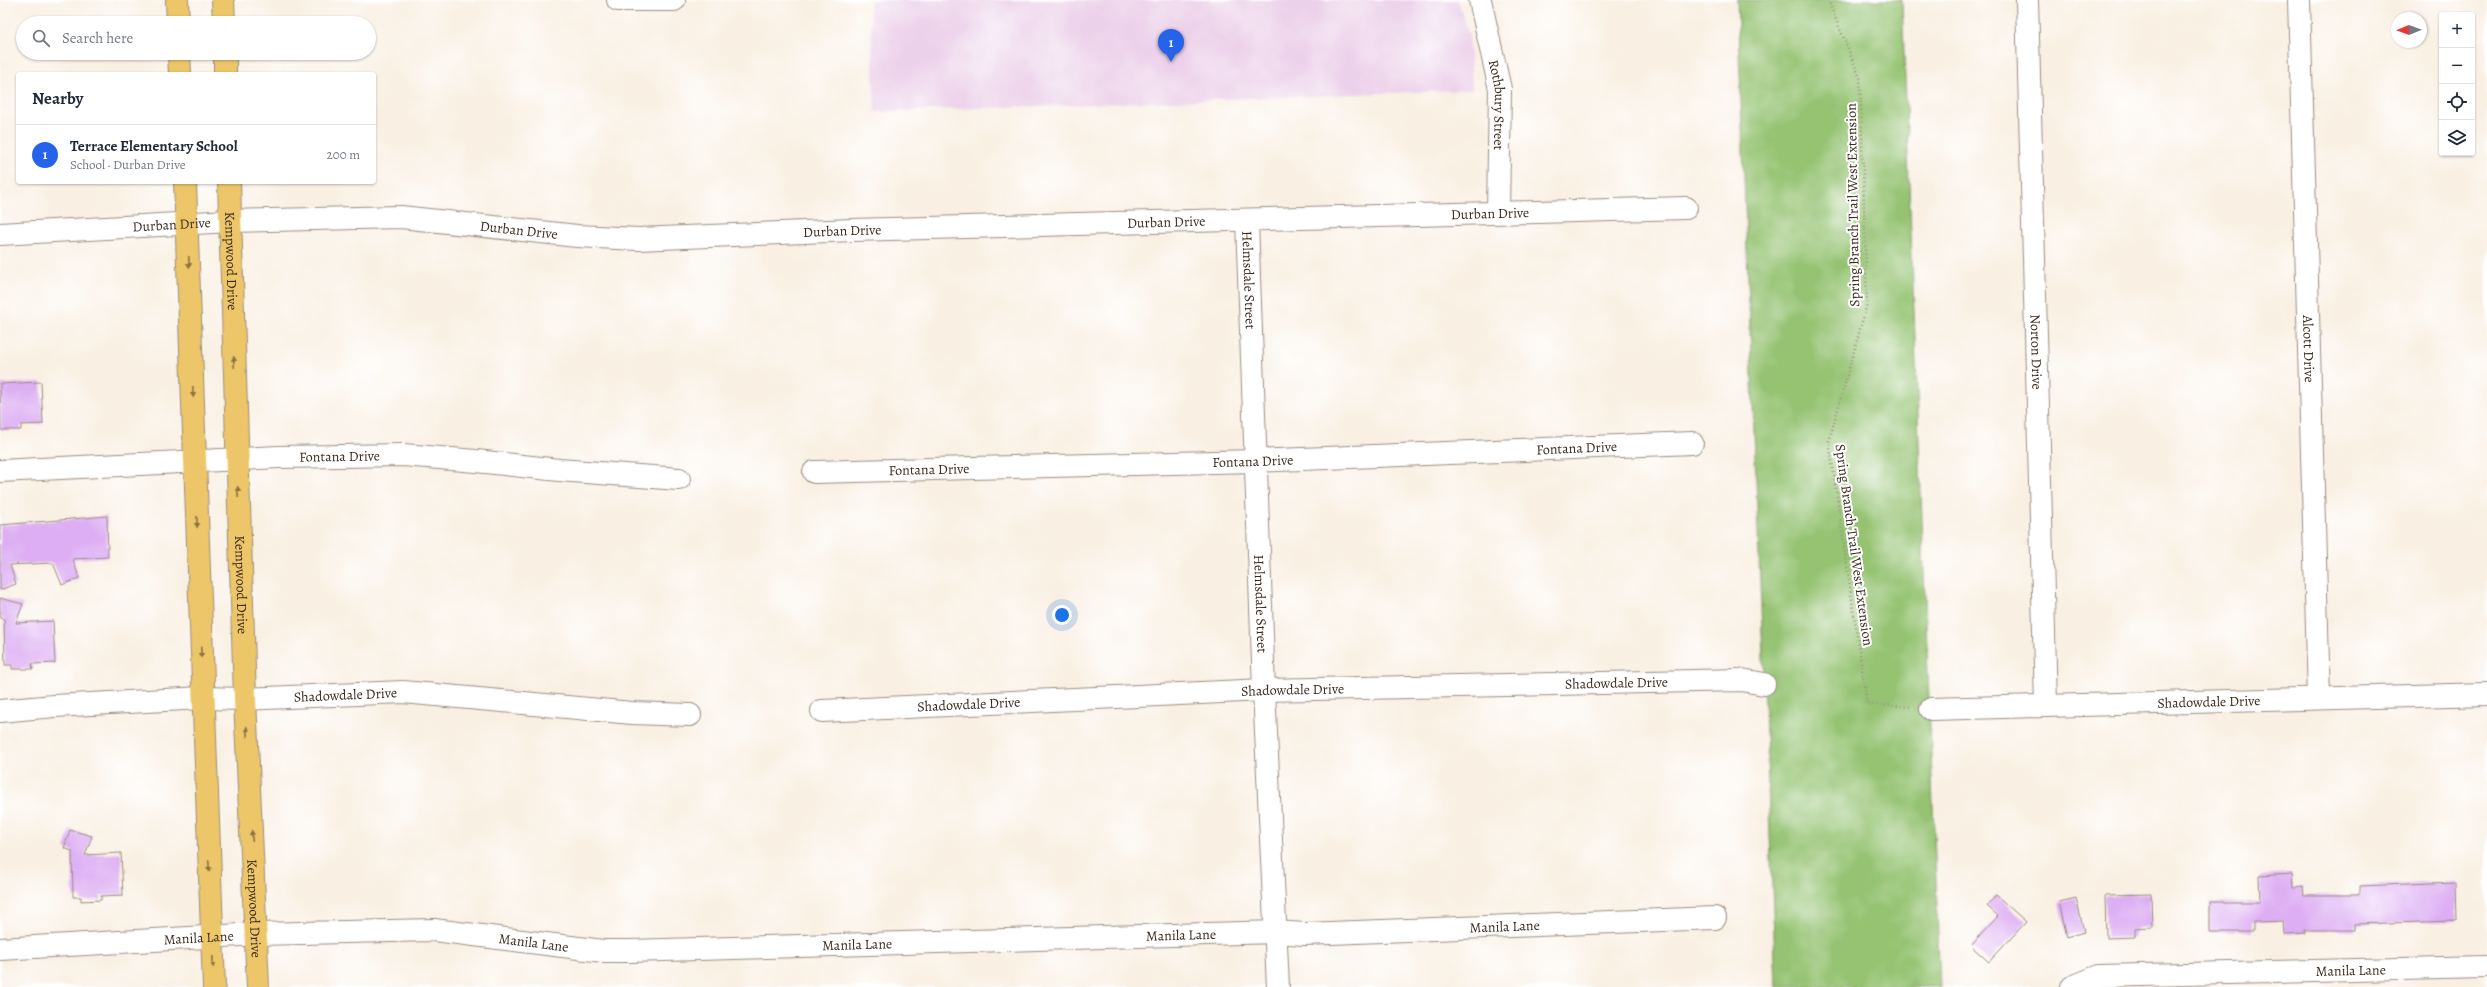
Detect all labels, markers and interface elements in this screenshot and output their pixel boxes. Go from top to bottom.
north arrow [2391,12,2427,48]
map controls [2439,12,2475,156]
button: + [2439,12,2475,48]
search box [16,16,376,60]
icon: search [30,27,52,49]
text: Search here [62,28,133,48]
pin: 1 [1158,29,1184,62]
button: − [2439,48,2475,84]
street label: Rothbury Street [1484,58,1510,151]
button: locate [2439,84,2475,120]
text: Nearby [32,87,83,110]
street label: Spring Branch Trail West Extension [1842,103,1864,307]
button: layers [2439,120,2475,156]
text: Terrace Elementary School [70,136,238,156]
text: 1 [43,146,47,163]
text: 200 m [327,146,360,163]
text: School · Durban Drive [70,156,186,173]
street label: Durban Drive [1451,203,1530,224]
street label: Kempwood Drive [220,211,242,311]
street label: Durban Drive [1127,211,1206,232]
street label: Durban Drive [132,213,211,236]
street label: Durban Drive [479,216,559,243]
street label: Durban Drive [803,220,882,242]
street label: Helmsdale Street [1238,231,1260,330]
one-way arrow [185,256,192,268]
street label: Norton Drive [2026,314,2047,390]
street label: Alcott Drive [2299,314,2319,383]
one-way arrow [231,355,237,368]
one-way arrow [190,386,196,399]
street label: Fontana Drive [1536,437,1617,459]
street label: Spring Branch Trail West Extension [1830,443,1878,647]
street label: Fontana Drive [299,446,380,466]
street label: Fontana Drive [1212,450,1294,472]
street label: Fontana Drive [888,459,970,480]
one-way arrow [235,485,241,498]
one-way arrow [194,516,200,529]
street label: Kempwood Drive [230,535,252,635]
street label: Helmsdale Street [1250,554,1272,654]
your location [1052,605,1072,625]
one-way arrow [198,646,204,659]
street label: Shadowdale Drive [1565,672,1668,693]
street label: Shadowdale Drive [1240,679,1344,701]
street label: Shadowdale Drive [293,683,397,706]
street label: Shadowdale Drive [2157,691,2261,712]
street label: Shadowdale Drive [917,692,1021,716]
one-way arrow [243,726,250,738]
one-way arrow [249,829,255,842]
street label: Kempwood Drive [243,859,266,958]
one-way arrow [206,860,212,873]
street label: Manila Lane [1469,915,1540,937]
street label: Manila Lane [1146,924,1216,945]
street label: Manila Lane [163,926,234,949]
street label: Manila Lane [498,929,570,956]
street label: Manila Lane [822,934,893,955]
one-way arrow [210,956,216,969]
street label: Manila Lane [2315,960,2386,980]

